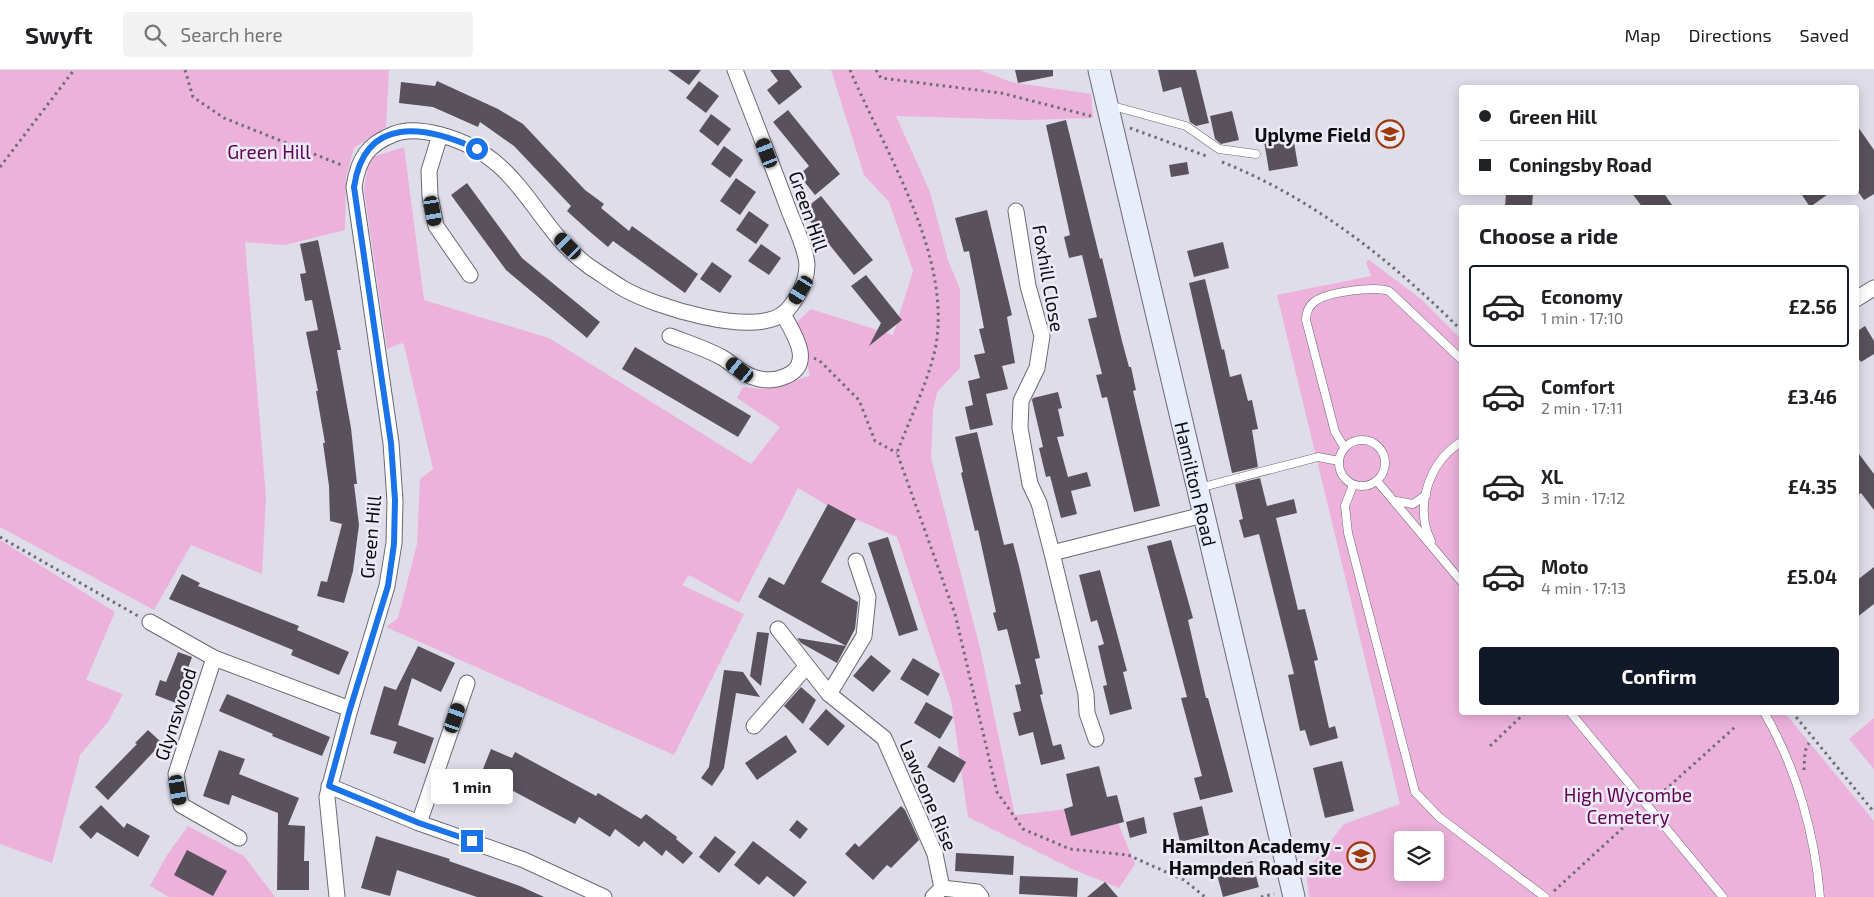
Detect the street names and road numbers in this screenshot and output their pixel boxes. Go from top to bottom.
street label: Green Hill [785,168,834,255]
street label: Foxhill Close [1028,223,1070,333]
street label: Hamilton Road [1171,419,1222,548]
street label: Green Hill [355,494,385,580]
street label: Glynswood [149,665,201,763]
street label: Lawsone Rise [895,736,963,854]

